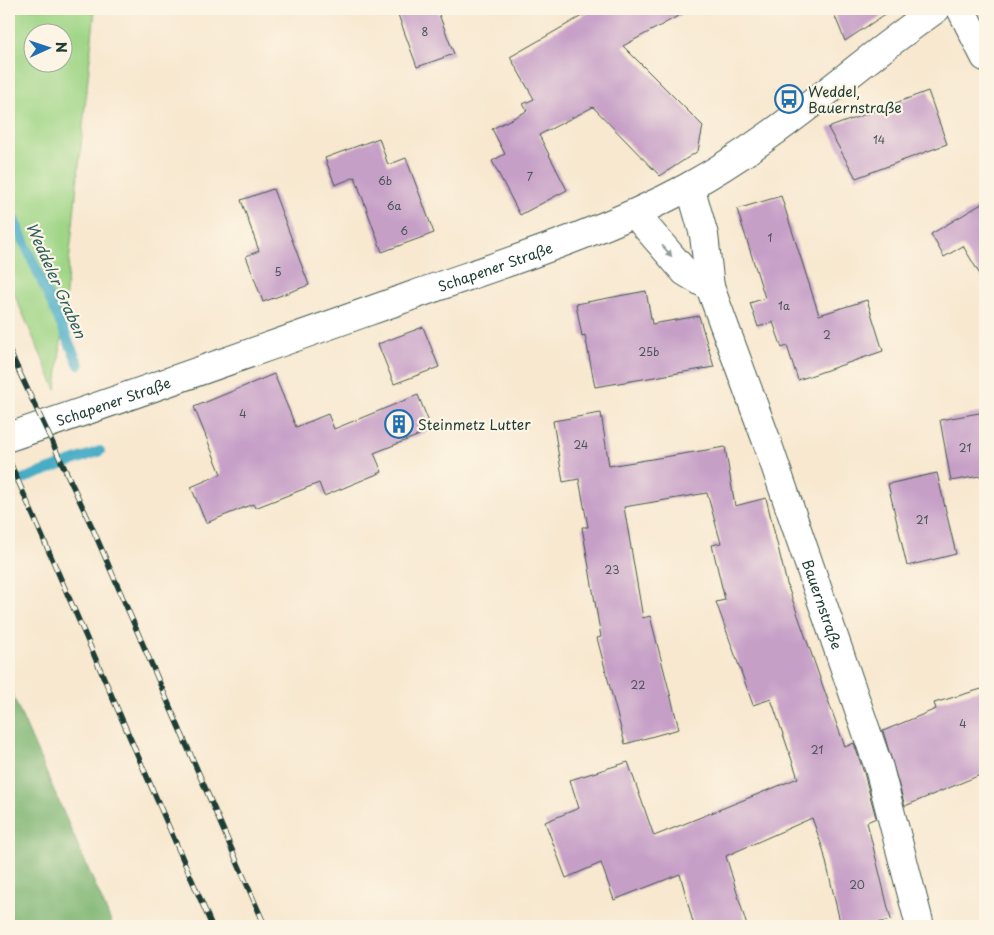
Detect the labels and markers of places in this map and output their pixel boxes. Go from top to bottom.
place label: Weddel, Bauernstraße [808,81,902,118]
bus stop icon: Weddel, Bauernstraße [774,84,804,114]
building icon: Steinmetz Lutter [384,409,414,439]
place label: Steinmetz Lutter [418,414,531,435]

